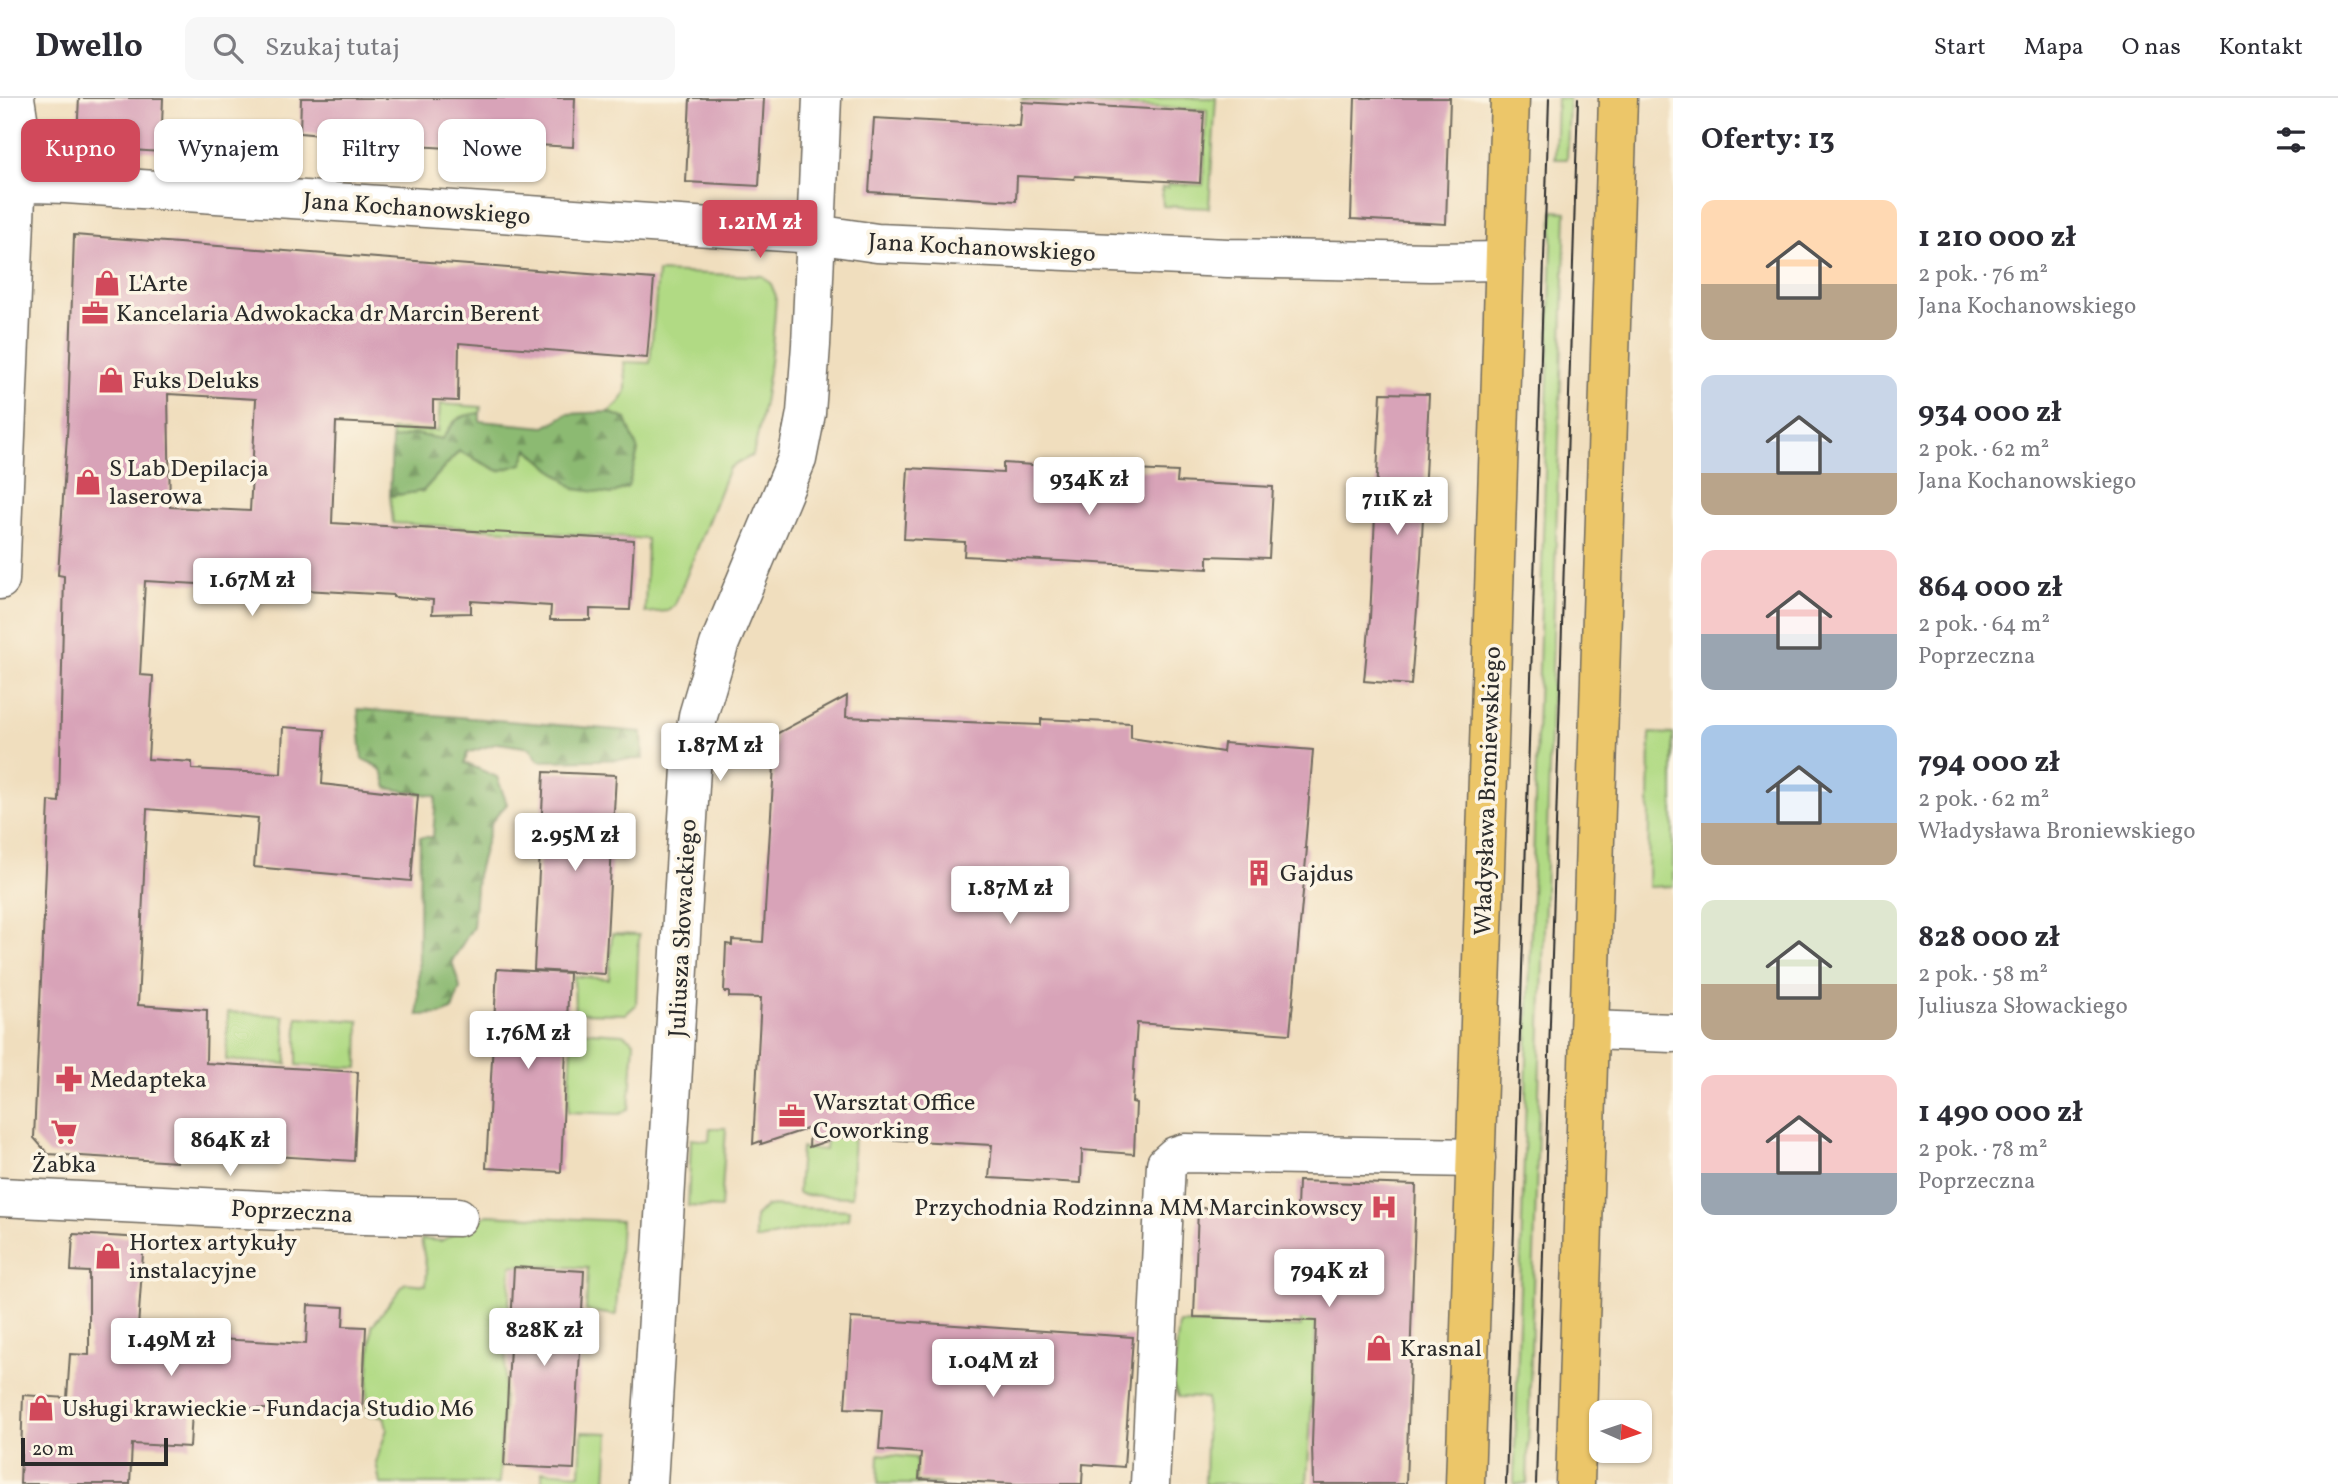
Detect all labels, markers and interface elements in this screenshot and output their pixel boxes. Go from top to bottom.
search box [185,17,675,80]
text: Dwello [35,25,143,71]
icon: search [209,29,247,67]
text: Szukaj tutaj [265,30,400,66]
text: Start [1934,31,1986,65]
text: Mapa [2024,31,2084,65]
text: O nas [2122,31,2181,65]
text: Kontakt [2219,31,2303,65]
chip: Kupno [21,119,140,182]
chip: Wynajem [154,119,303,182]
chip: Filtry [317,119,424,182]
chip: Nowe [438,119,546,182]
text: Oferty: 13 [1701,119,1835,161]
icon: filters [2272,121,2310,159]
street label: Jana Kochanowskiego [302,185,532,235]
pin: 1.21M zł [688,200,832,260]
text: 1.21M zł [718,207,802,239]
text: 1 210 000 zł [1918,217,2076,259]
street label: Jana Kochanowskiego [867,226,1097,272]
icon: home [1757,228,1841,312]
text: 2 pok. · 76 m² [1918,259,2048,291]
shop icon: L'Arte [92,268,122,298]
place label: L'Arte [128,268,188,302]
text: Jana Kochanowskiego [1918,291,2136,323]
office icon: Kancelaria Adwokacka dr Marcin Berent [80,298,110,328]
place label: Kancelaria Adwokacka dr Marcin Berent [116,298,540,332]
shop icon: Fuks Deluks [96,365,126,395]
place label: Fuks Deluks [132,365,259,399]
text: 934 000 zł [1918,392,2061,434]
icon: home [1757,403,1841,487]
text: 2 pok. · 62 m² [1918,434,2049,466]
place label: S Lab Depilacja laserowa [109,453,269,515]
pin: 934K zł [1024,458,1154,517]
text: 934K zł [1050,464,1128,496]
text: Jana Kochanowskiego [1918,466,2136,498]
shop icon: S Lab Depilacja laserowa [73,467,103,497]
pin: 711K zł [1332,478,1462,537]
text: 711K zł [1362,484,1432,516]
pin: 1.67M zł [180,559,324,618]
text: 1.67M zł [209,565,295,597]
text: 864 000 zł [1918,567,2062,609]
icon: home [1757,578,1841,662]
text: 2 pok. · 64 m² [1918,609,2050,641]
text: Poprzeczna [1918,641,2035,673]
street label: Władysława Broniewskiego [1467,646,1511,936]
pin: 1.87M zł [648,724,792,783]
text: 1.87M zł [677,730,763,762]
text: 794 000 zł [1918,742,2059,784]
icon: home [1757,753,1841,837]
text: 2 pok. · 62 m² [1918,784,2049,816]
pin: 2.95M zł [503,814,647,873]
text: Władysława Broniewskiego [1918,816,2195,848]
street label: Juliusza Słowackiego [661,818,707,1038]
text: 2.95M zł [531,820,619,852]
building icon: Gajdus [1244,858,1274,888]
place label: Gajdus [1280,858,1354,892]
pin: 1.87M zł [938,866,1082,926]
text: 1.87M zł [967,873,1053,905]
text: 828 000 zł [1918,917,2060,959]
icon: home [1757,928,1841,1012]
text: 2 pok. · 58 m² [1918,959,2048,991]
text: Juliusza Słowackiego [1918,991,2128,1023]
pin: 1.76M zł [456,1012,600,1071]
text: 1.76M zł [486,1018,570,1050]
pharmacy icon: Medapteka [54,1064,84,1094]
place label: Medapteka [90,1064,207,1098]
place label: Warsztat Office Coworking [813,1087,975,1149]
text: 1 490 000 zł [1918,1092,2082,1134]
office icon: Warsztat Office Coworking [777,1101,807,1131]
icon: home [1757,1103,1841,1187]
supermarket icon: Żabka [49,1117,79,1147]
pin: 864K zł [165,1118,295,1178]
text: 864K zł [190,1125,270,1157]
text: 2 pok. · 78 m² [1918,1134,2047,1166]
place label: Żabka [31,1149,97,1183]
text: Poprzeczna [1918,1166,2035,1198]
place label: Przychodnia Rodzinna MM Marcinkowscy [914,1192,1363,1226]
hospital icon: Przychodnia Rodzinna MM Marcinkowscy [1369,1192,1399,1222]
street label: Poprzeczna [230,1193,354,1233]
place label: Hortex artykuły instalacyjne [129,1227,297,1289]
shop icon: Hortex artykuły instalacyjne [93,1241,123,1271]
pin: 794K zł [1264,1250,1394,1309]
text: 794K zł [1290,1256,1368,1288]
pin: 828K zł [479,1308,609,1368]
text: 828K zł [505,1315,583,1347]
pin: 1.49M zł [99,1318,243,1378]
text: 1.49M zł [127,1325,215,1357]
shop icon: Krasnal [1364,1333,1394,1363]
place label: Krasnal [1400,1333,1482,1367]
pin: 1.04M zł [921,1340,1065,1399]
text: 1.04M zł [948,1346,1038,1378]
shop icon: Usługi krawieckie - Fundacja Studio M6 [26,1393,56,1423]
place label: Usługi krawieckie - Fundacja Studio M6 [62,1393,474,1427]
north arrow [1589,1400,1652,1463]
map controls [1589,1400,1652,1463]
scale bar [21,1435,168,1467]
text: 20 m [32,1437,74,1463]

